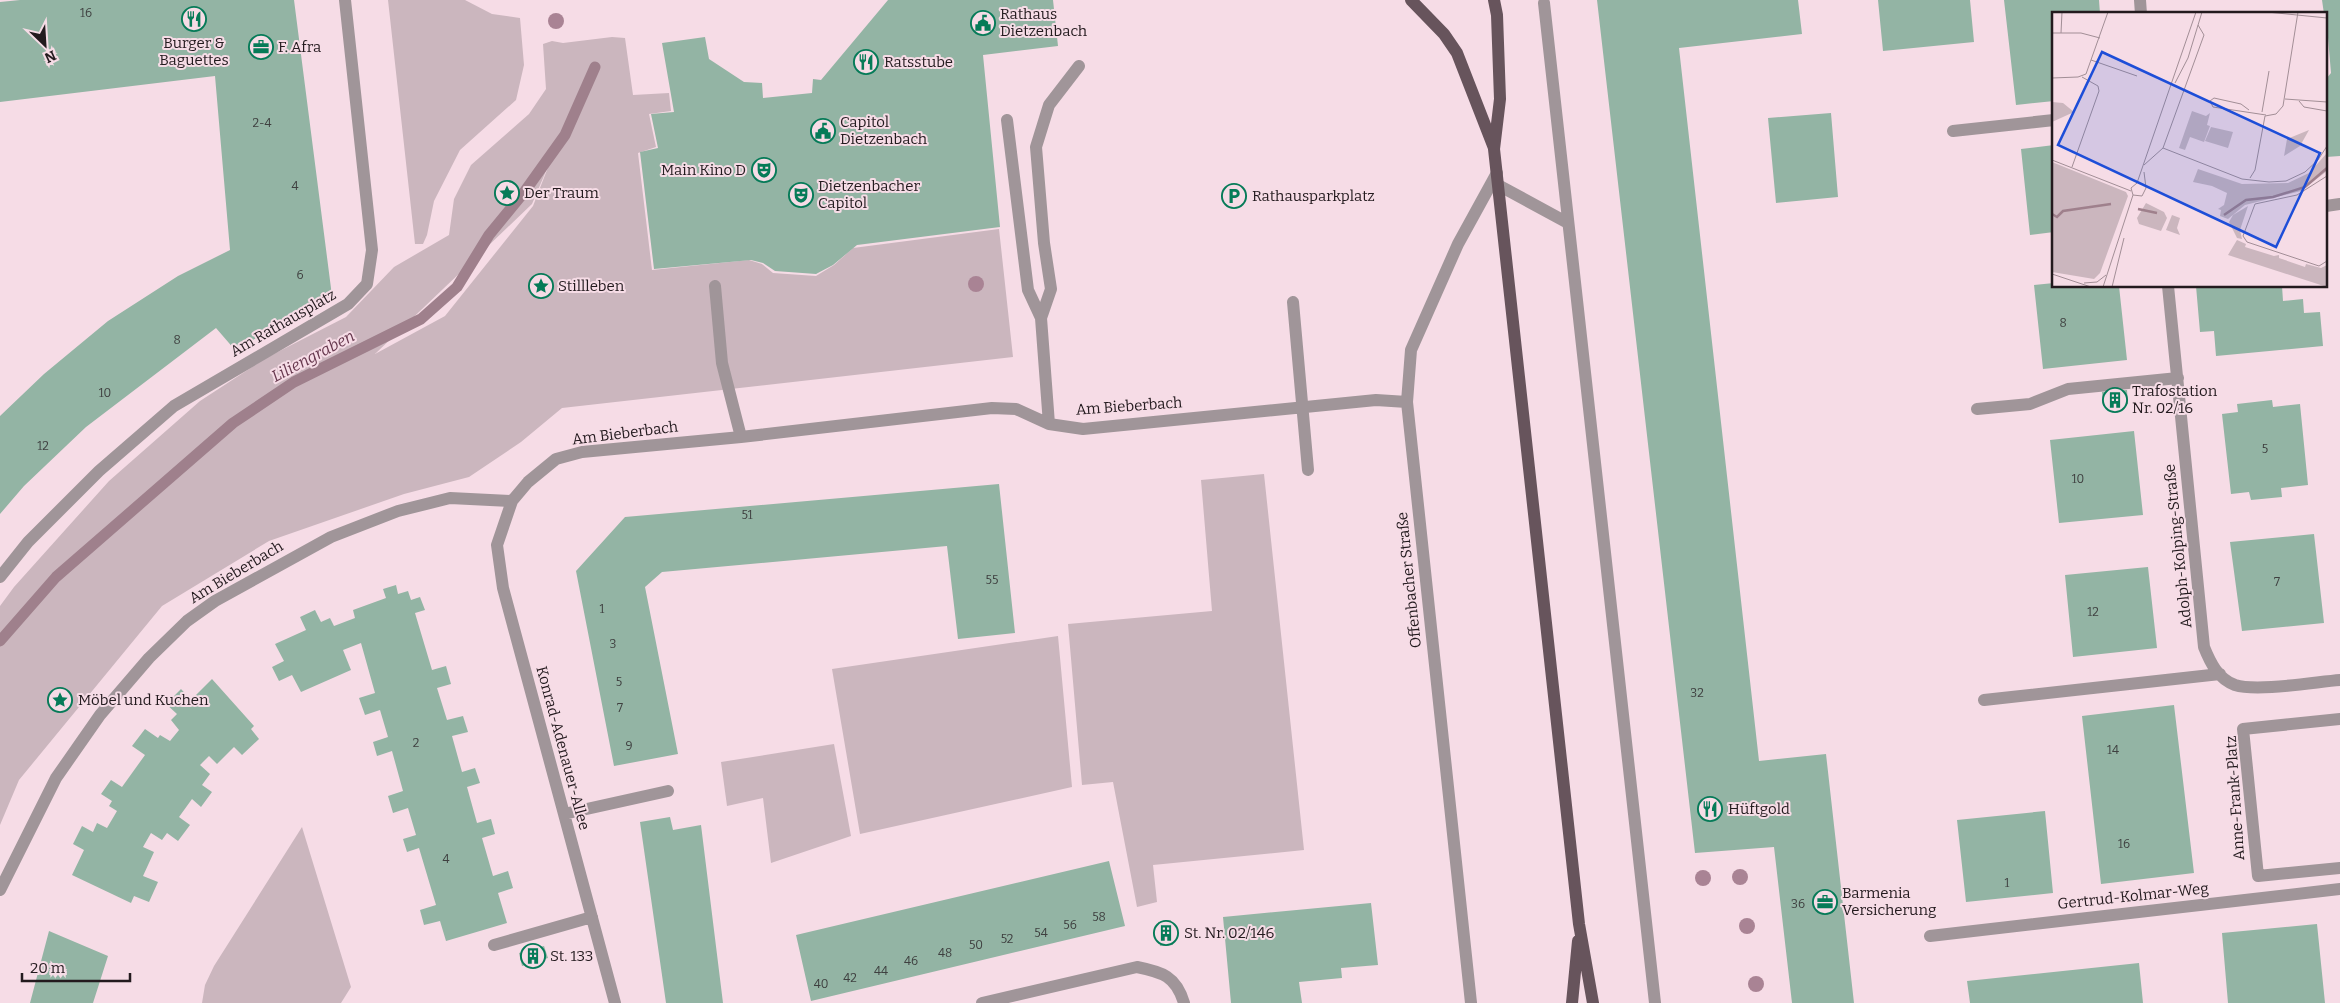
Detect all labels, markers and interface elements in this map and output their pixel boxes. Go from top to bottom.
place label: Rathaus Dietzenbach [1000,5,1088,40]
house number: 16 [80,6,92,20]
restaurant icon: Burger & Baguettes [181,6,207,32]
public building icon: Rathaus Dietzenbach [970,10,996,36]
inset map [2052,12,2328,288]
north arrow [20,20,70,70]
place label: Burger & Baguettes [159,34,229,69]
office icon: F. Afra [248,34,274,60]
place label: F. Afra [278,38,321,56]
text: N [42,46,59,66]
restaurant icon: Ratsstube [853,49,879,75]
place label: Ratsstube [884,53,953,71]
place label: Capitol Dietzenbach [840,113,928,148]
house number: 2-4 [252,116,272,130]
public building icon: Capitol Dietzenbach [810,118,836,144]
theatre icon: Main Kino D [751,157,777,183]
place label: Main Kino D [661,161,746,179]
place label: Dietzenbacher Capitol [818,177,920,212]
house number: 4 [291,179,299,193]
place icon: Der Traum [494,180,520,206]
theatre icon: Dietzenbacher Capitol [788,182,814,208]
parking icon: Rathausparkplatz [1221,183,1247,209]
place label: Der Traum [524,184,600,202]
place label: Rathausparkplatz [1252,187,1375,205]
house number: 6 [296,268,304,282]
place icon: Stillleben [528,273,554,299]
place label: Stillleben [558,277,625,295]
street label: Am Rathausplatz [227,286,339,360]
house number: 8 [2059,316,2067,330]
water label: Liliengraben [268,326,358,386]
house number: 8 [173,333,181,347]
place label: Trafostation Nr. 02/16 [2132,382,2218,417]
house number: 10 [99,386,111,400]
building icon: Trafostation Nr. 02/16 [2102,387,2128,413]
street label: Am Bieberbach [1075,393,1183,419]
street label: Am Bieberbach [571,417,680,448]
house number: 12 [37,439,49,453]
house number: 5 [2262,442,2268,456]
street label: Adolph-Kolping-Straße [2160,463,2196,629]
house number: 10 [2072,472,2084,486]
house number: 51 [741,508,753,522]
street label: Offenbacher Straße [1393,511,1425,649]
street label: Am Bieberbach [186,536,287,607]
house number: 55 [986,573,998,587]
house number: 7 [2274,575,2280,589]
house number: 1 [600,602,605,616]
house number: 12 [2087,605,2099,619]
house number: 3 [610,637,617,651]
street label: Konrad-Adenauer-Allee [532,664,594,832]
house number: 5 [616,675,622,689]
house number: 32 [1690,686,1704,700]
place icon: Möbel und Kuchen [47,687,73,713]
place label: Möbel und Kuchen [78,691,209,709]
house number: 7 [617,701,623,715]
street label: Anne-Frank-Platz [2222,735,2248,861]
house number: 2 [413,736,419,750]
house number: 9 [625,739,633,753]
house number: 14 [2107,743,2119,757]
restaurant icon: Hüftgold [1697,796,1723,822]
place label: Hüftgold [1728,800,1790,818]
house number: 16 [2118,837,2130,851]
house number: 4 [442,852,450,866]
house number: 1 [2005,876,2010,890]
street label: Gertrud-Kolmar-Weg [2057,879,2209,913]
place label: Barmenia Versicherung [1842,884,1936,919]
office icon: Barmenia Versicherung [1812,889,1838,915]
house number: 36 [1791,897,1805,911]
house number: 58 [1092,910,1106,924]
house number: 56 [1063,918,1077,932]
building icon: St. Nr. 02/146 [1153,920,1179,946]
place label: St. Nr. 02/146 [1184,924,1274,942]
house number: 54 [1034,926,1048,940]
house number: 52 [1001,932,1013,946]
house number: 50 [969,938,983,952]
building icon: St. 133 [520,943,546,969]
house number: 48 [938,946,952,960]
place label: St. 133 [550,947,593,965]
scale bar [22,950,130,982]
house number: 46 [904,954,918,968]
text: 20 m [30,959,66,977]
house number: 44 [874,964,888,978]
house number: 42 [843,971,857,985]
house number: 40 [814,977,828,991]

